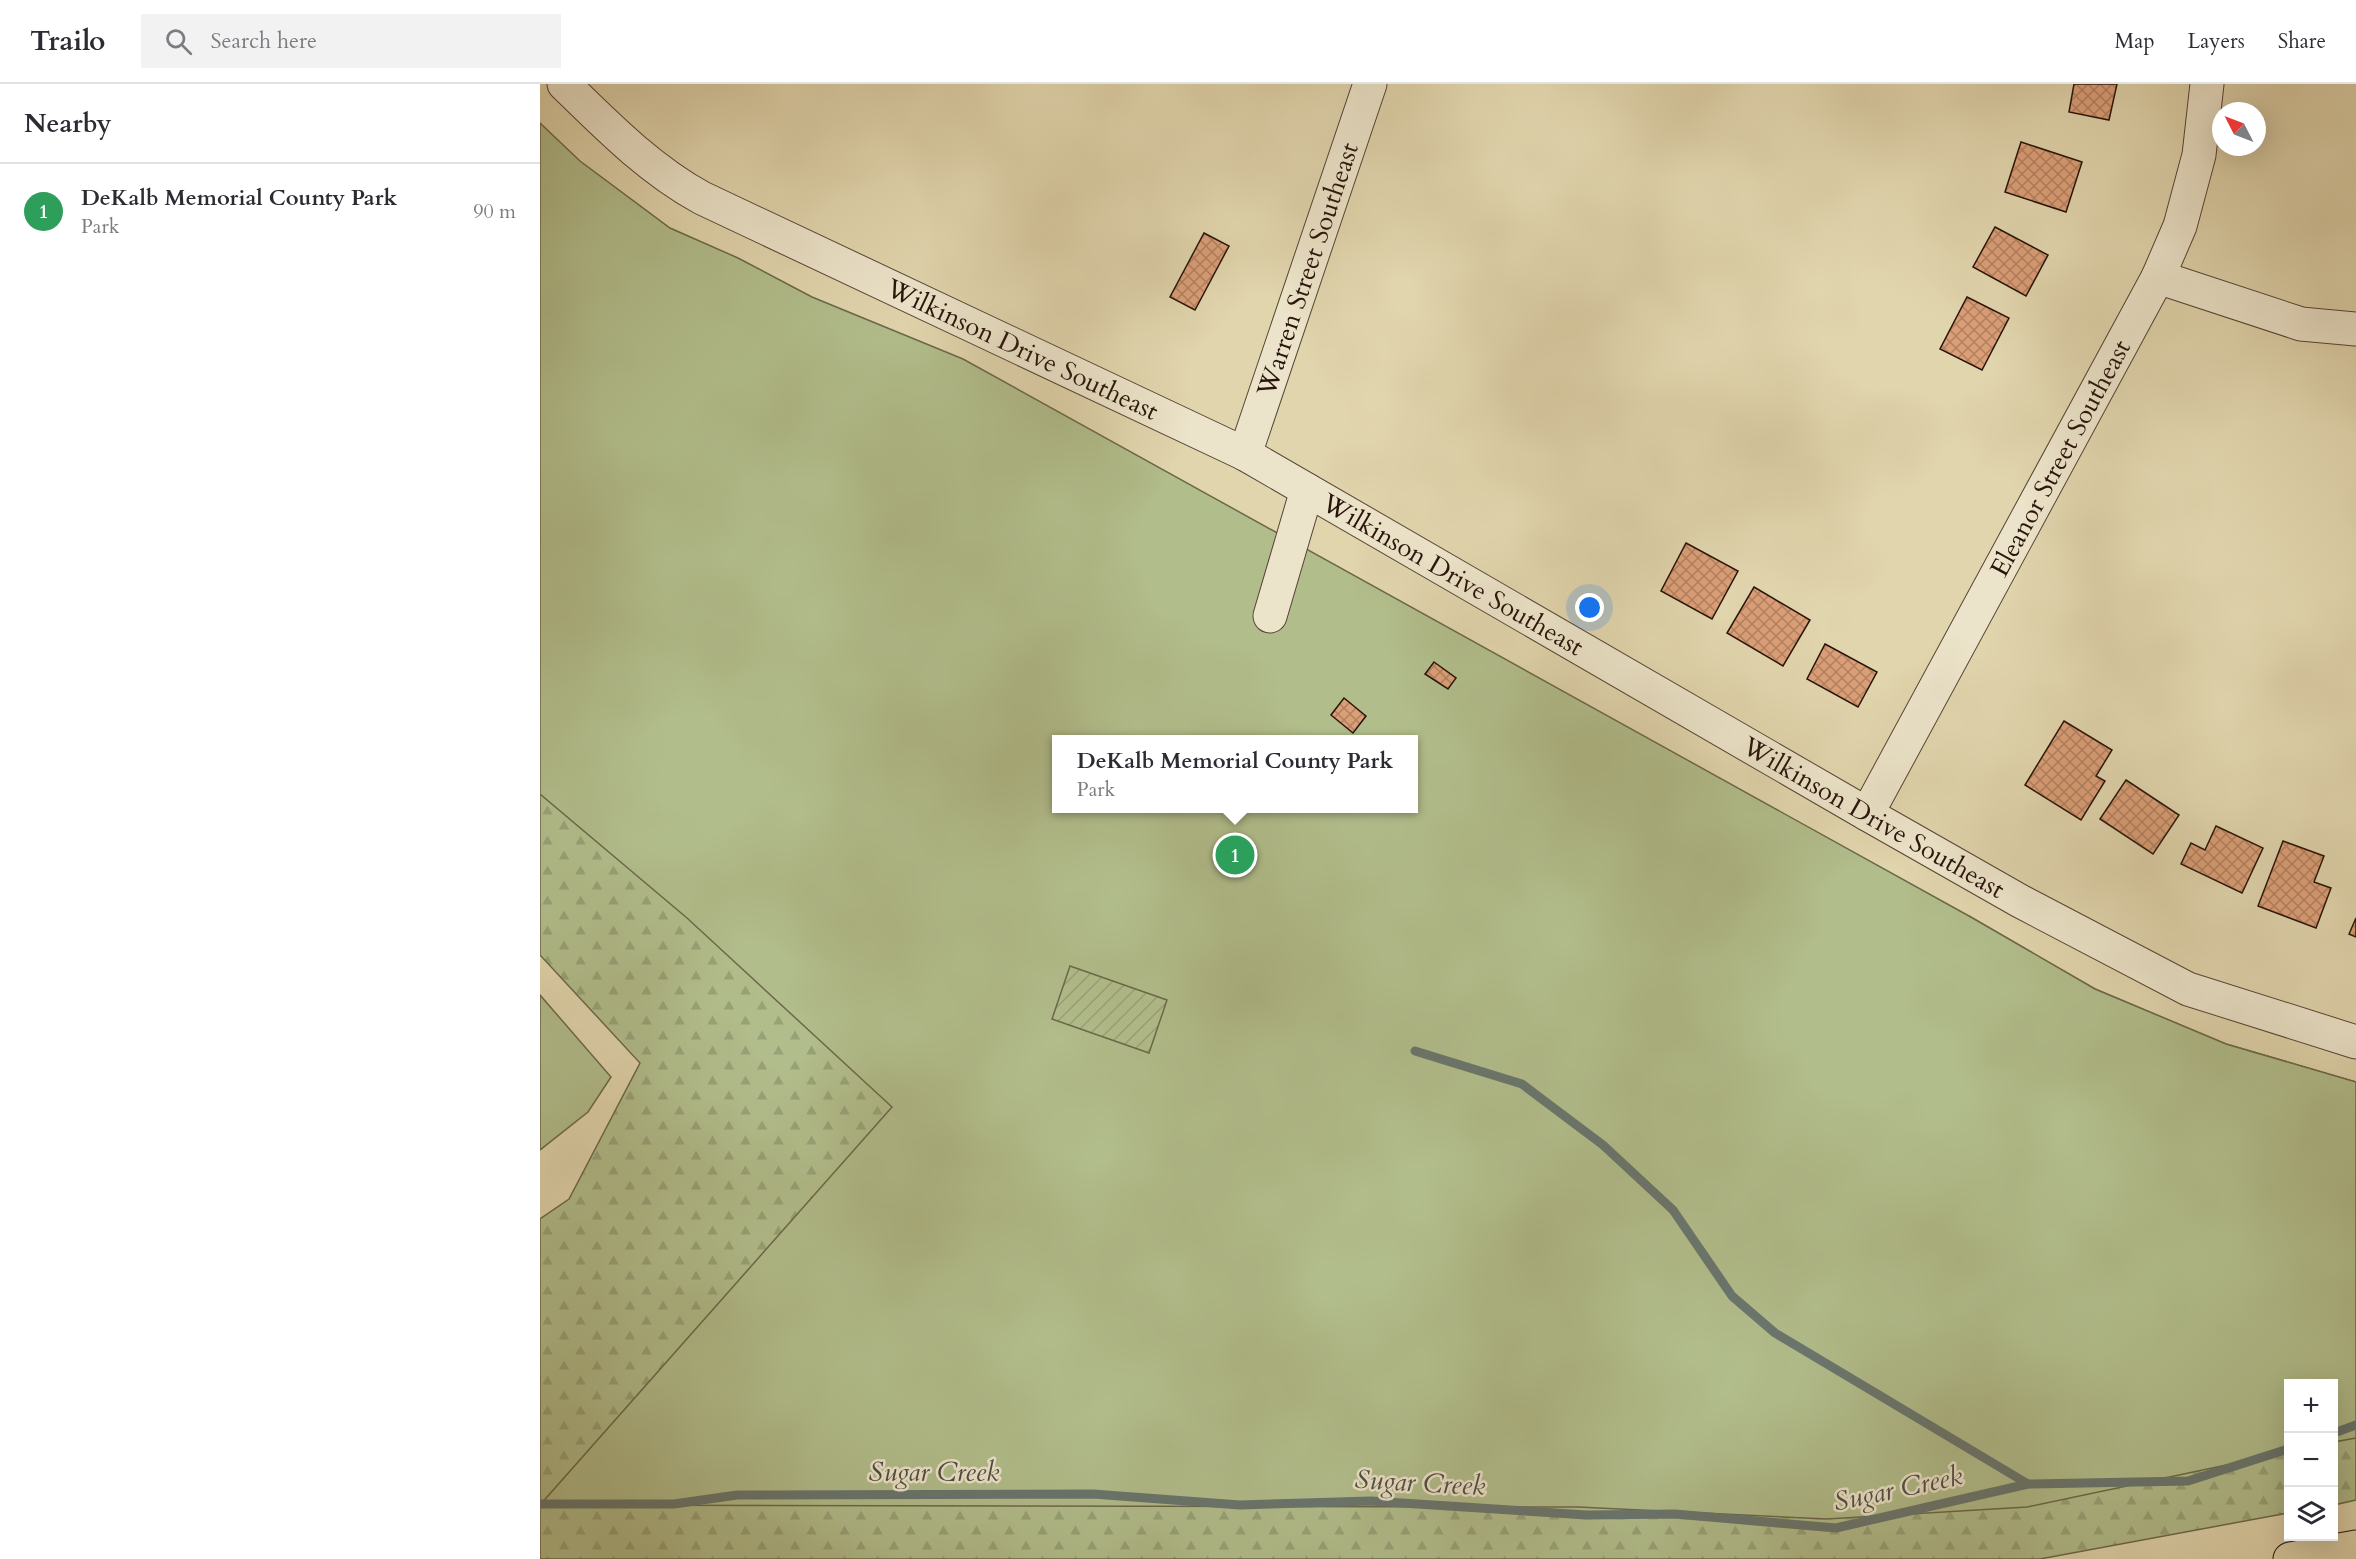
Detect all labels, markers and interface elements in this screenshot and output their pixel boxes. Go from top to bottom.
search box [141,14,561,68]
text: Trailo [30,22,105,60]
icon: search [162,25,195,58]
text: Search here [210,26,317,56]
text: Map [2115,27,2155,56]
text: Layers [2188,27,2245,56]
text: Share [2278,27,2326,56]
north arrow [2212,102,2266,156]
text: Nearby [24,106,112,141]
street label: Warren Street Southeast [1248,138,1367,402]
text: DeKalb Memorial County Park [81,183,397,213]
text: 1 [38,198,49,225]
text: 90 m [473,198,516,225]
text: Park [81,213,119,240]
street label: Wilkinson Drive Southeast [880,270,1164,428]
street label: Eleanor Street Southeast [1982,333,2138,583]
street label: Wilkinson Drive Southeast [1315,484,1590,664]
your location [1575,593,1604,622]
street label: Wilkinson Drive Southeast [1735,728,2011,906]
popup [1052,735,1418,813]
text: DeKalb Memorial County Park [1077,746,1393,776]
text: Park [1077,776,1115,803]
pin: 1 [1216,832,1254,878]
map controls [2284,1379,2338,1541]
button: + [2284,1379,2338,1433]
button: − [2284,1433,2338,1487]
water label: Sugar Creek [869,1454,1000,1491]
water label: Sugar Creek [1830,1457,1967,1521]
water label: Sugar Creek [1354,1461,1487,1505]
button: layers [2284,1487,2338,1541]

